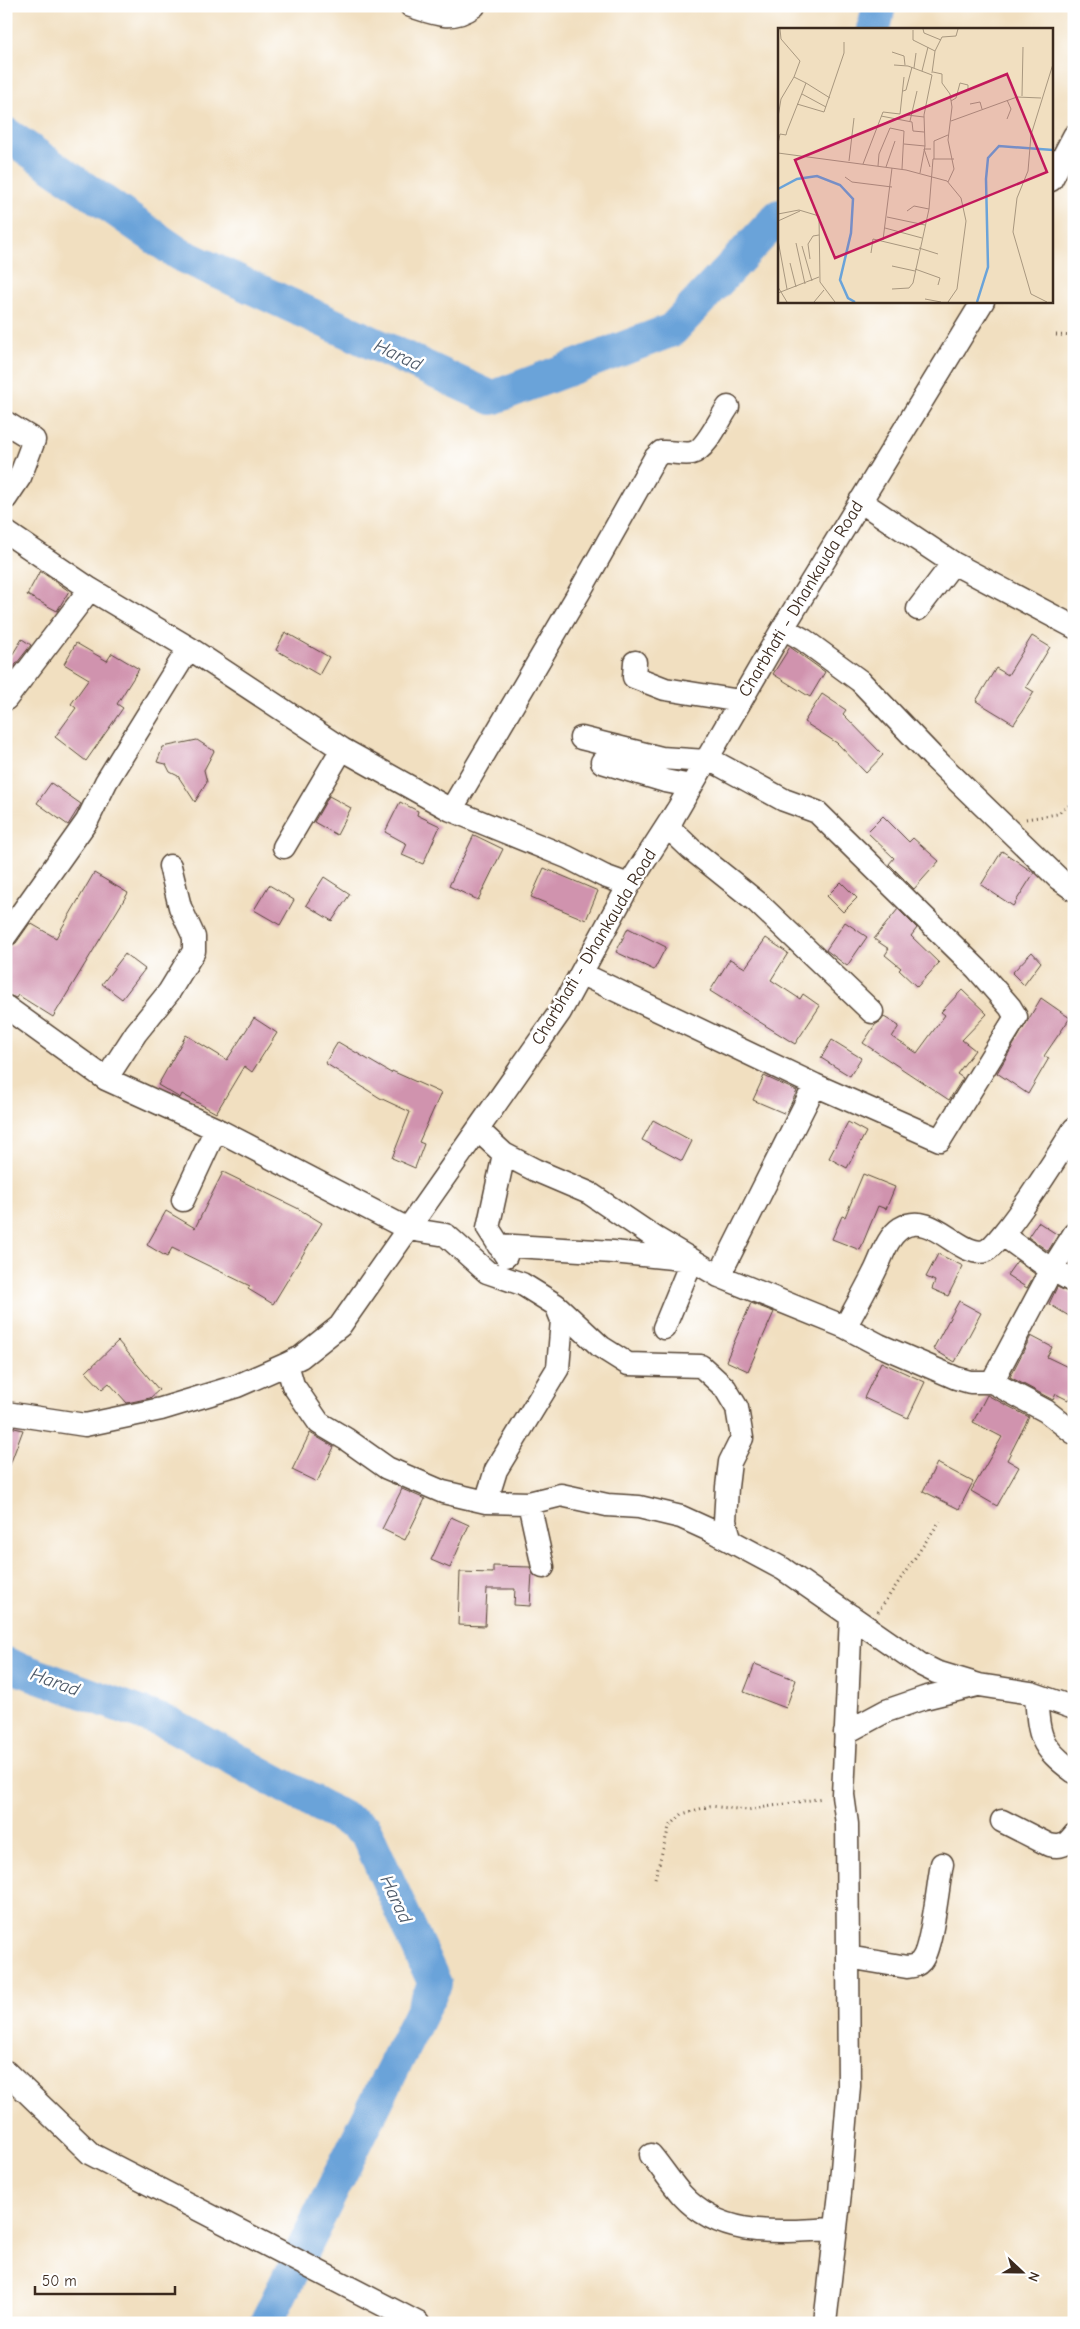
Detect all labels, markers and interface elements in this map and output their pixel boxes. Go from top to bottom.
inset map [778,28,1052,302]
water label: Harad [371,334,426,376]
street label: Charbhati - Dhankauda Road [734,497,868,701]
street label: Charbhati - Dhankauda Road [527,845,661,1049]
water label: Harad [28,1663,83,1701]
water label: Harad [375,1872,417,1927]
north arrow [998,2246,1048,2296]
scale bar [35,2264,175,2296]
text: N [1024,2269,1043,2284]
text: 50 m [42,2272,77,2290]

